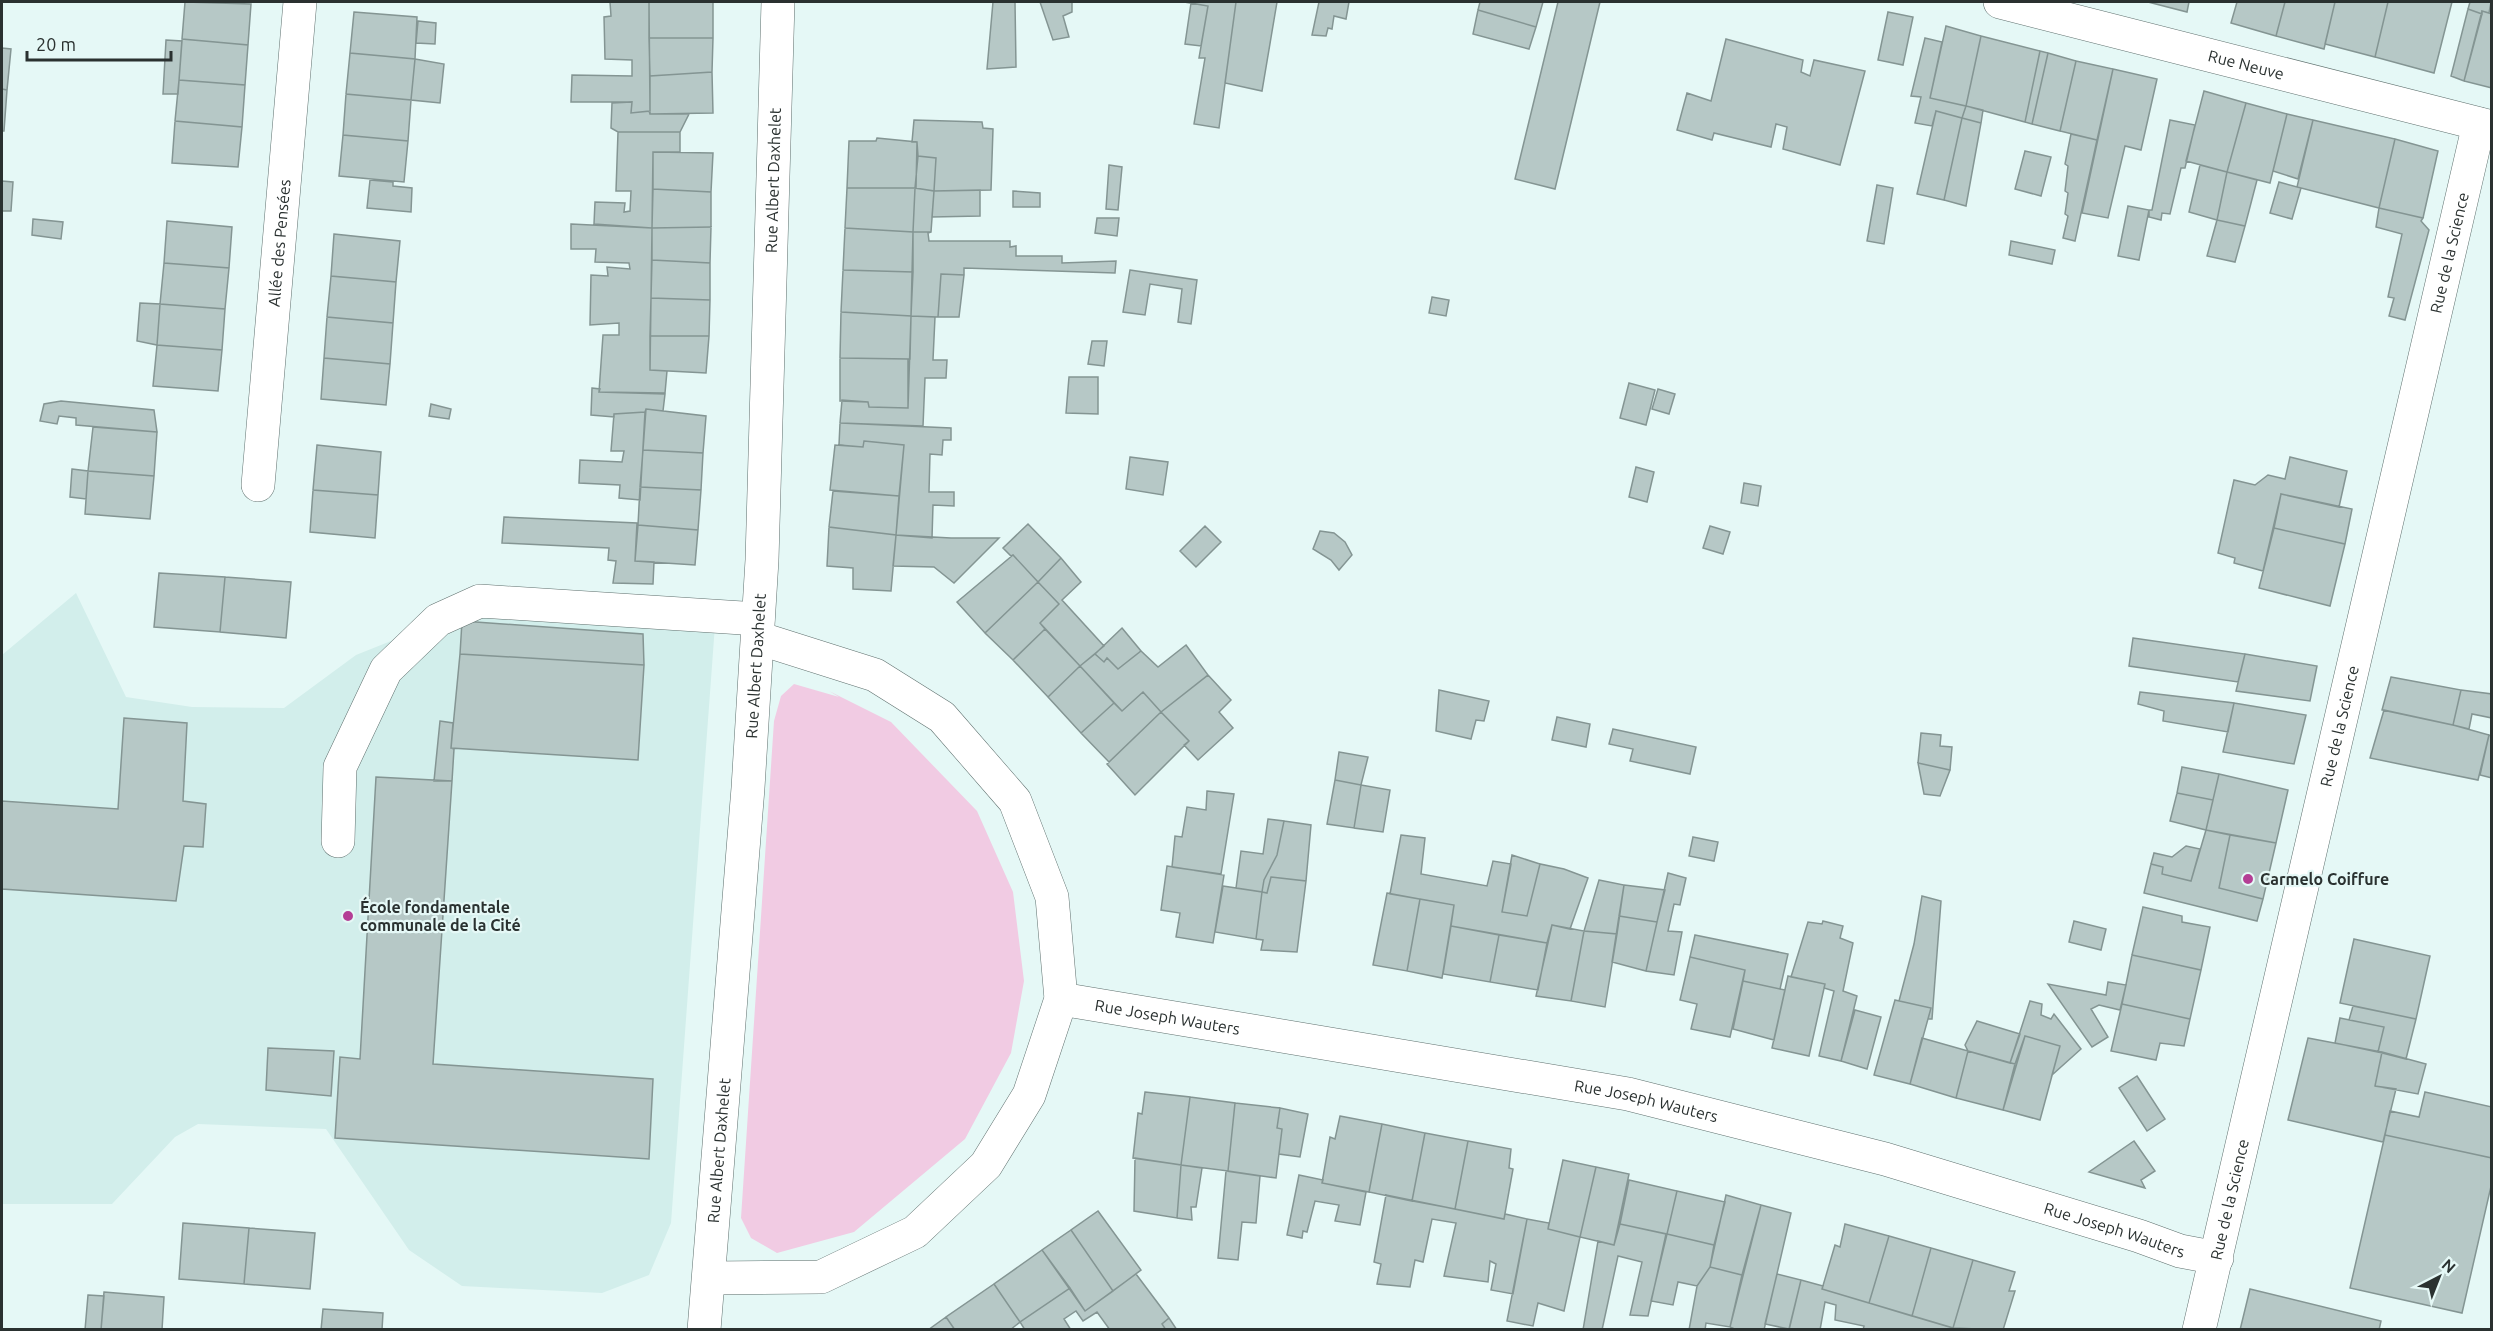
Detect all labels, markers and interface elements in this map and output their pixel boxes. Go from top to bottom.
scale bar [27,24,171,62]
text: 20 m [36,34,76,54]
street label: Rue Neuve [2206,46,2286,83]
street label: Rue Albert Daxhelet [762,107,784,253]
street label: Allée des Pensées [265,178,294,307]
street label: Rue de la Science [2426,190,2472,315]
street label: Rue Albert Daxhelet [742,592,769,739]
street label: Rue de la Science [2316,664,2362,788]
place label: Carmelo Coiffure [2260,870,2389,888]
marker: Carmelo Coiffure [2241,872,2255,886]
place label: École fondamentale communale de la Cité [360,896,521,934]
marker: École fondamentale communale de la Cité [341,909,355,923]
street label: Rue Joseph Wauters [1094,996,1241,1038]
street label: Rue Joseph Wauters [1573,1076,1720,1125]
street label: Rue Albert Daxhelet [704,1077,733,1224]
street label: Rue de la Science [2207,1137,2252,1262]
street label: Rue Joseph Wauters [2042,1199,2186,1261]
north arrow [2409,1247,2469,1307]
text: N [2439,1255,2459,1277]

